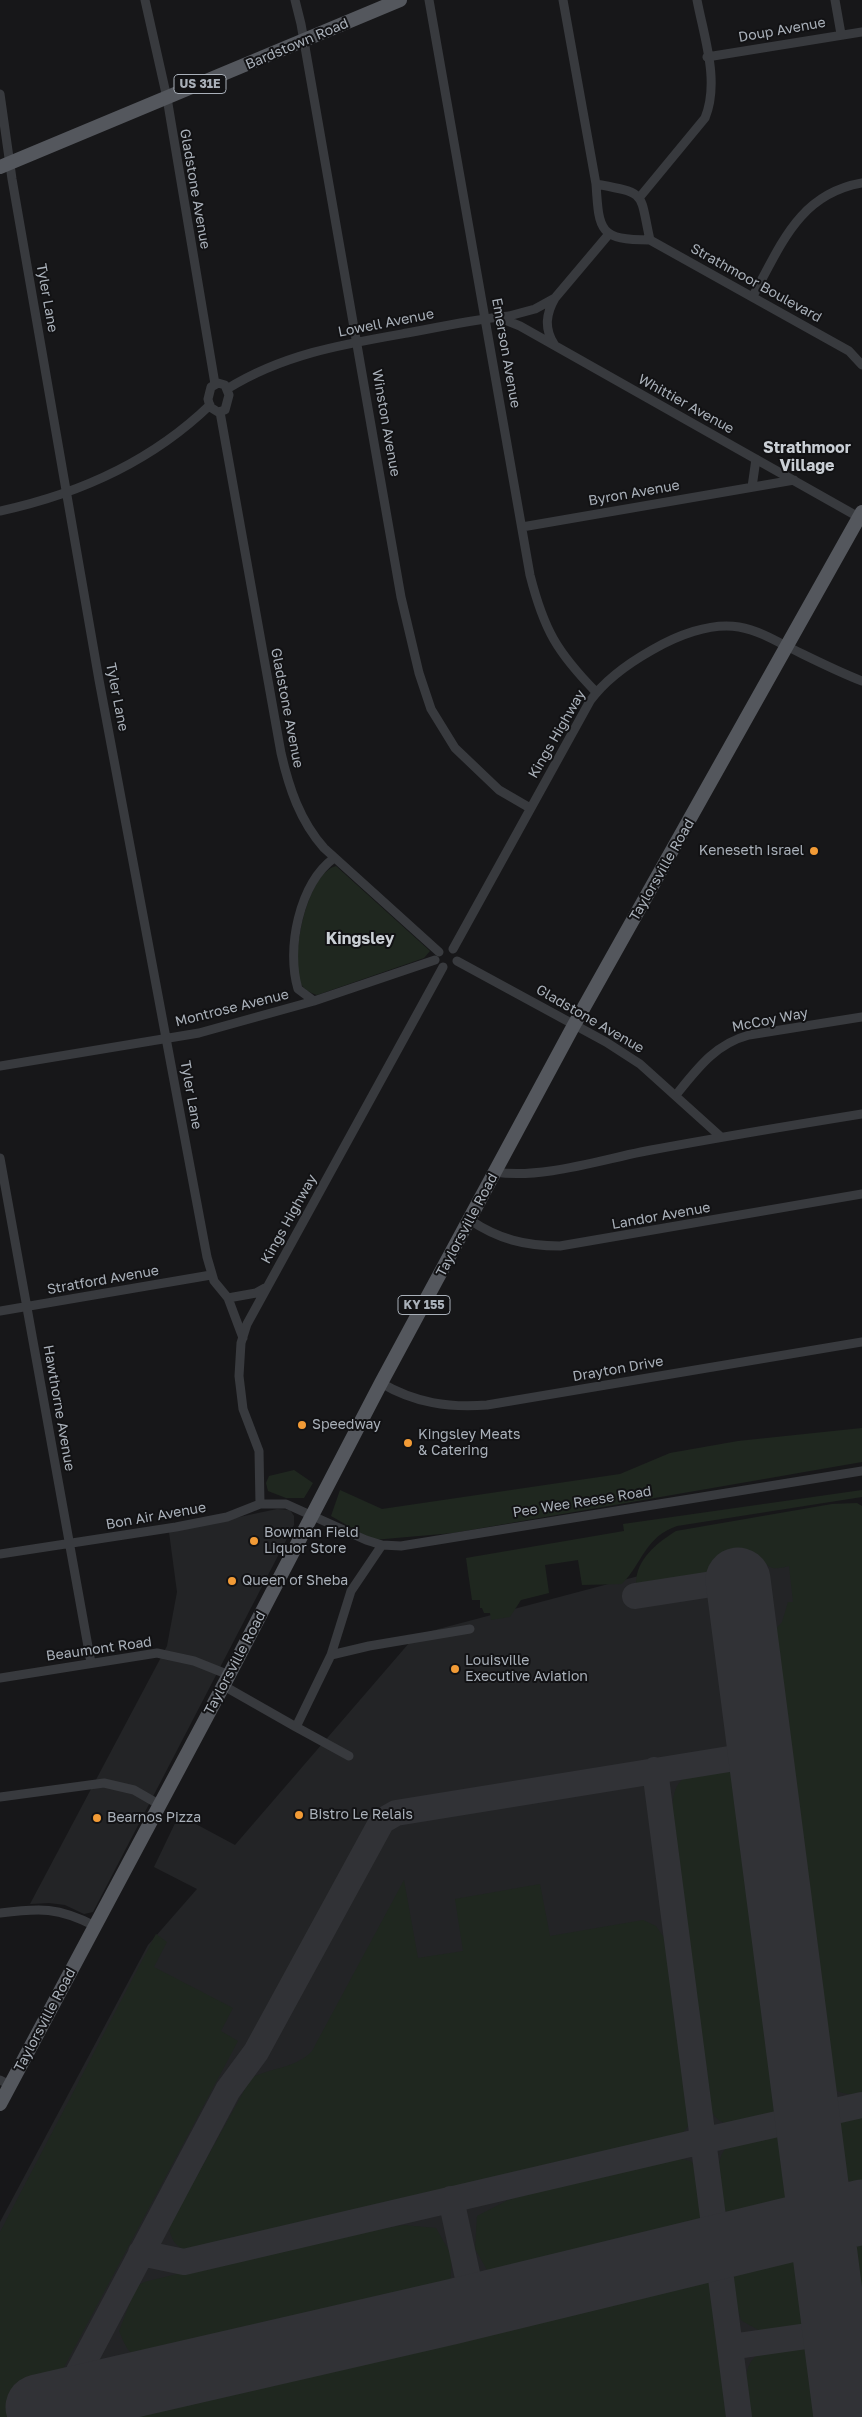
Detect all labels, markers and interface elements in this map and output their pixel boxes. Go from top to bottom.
street label: Doup Avenue [737,14,827,46]
street label: Bardstown Road [243,15,351,73]
road number: US 31E [174,74,226,94]
street label: Gladstone Avenue [176,127,214,251]
street label: Strathmoor Boulevard [687,240,825,326]
street label: Tyler Lane [33,262,61,334]
street label: Emerson Avenue [488,296,524,410]
street label: Lowell Avenue [337,305,435,341]
street label: Winston Avenue [368,368,404,478]
street label: Whittier Avenue [635,371,737,437]
district label: Strathmoor Village [763,438,851,476]
street label: Byron Avenue [587,477,681,509]
street label: Gladstone Avenue [267,647,307,769]
street label: Tyler Lane [102,661,132,733]
street label: Kings Highway [525,687,589,781]
street label: Taylorsville Road [626,816,698,924]
place label: Keneseth Israel [699,843,804,859]
marker: Keneseth Israel [808,845,820,857]
district label: Kingsley [326,929,394,949]
street label: Gladstone Avenue [533,981,647,1057]
street label: Montrose Avenue [173,986,291,1030]
street label: McCoy Way [731,1004,809,1036]
street label: Tyler Lane [177,1059,205,1131]
street label: Taylorsville Road [433,1170,501,1280]
street label: Kings Highway [258,1171,320,1267]
street label: Landor Avenue [610,1199,712,1233]
street label: Stratford Avenue [46,1262,160,1298]
road number: KY 155 [398,1296,450,1314]
street label: Hawthorne Avenue [40,1344,78,1472]
street label: Drayton Drive [571,1353,665,1385]
place label: Speedway [312,1417,381,1433]
marker: Speedway [296,1419,308,1431]
place label: Kingsley Meats & Catering [418,1427,521,1460]
marker: Kingsley Meats & Catering [402,1437,414,1449]
street label: Pee Wee Reese Road [511,1483,653,1521]
street label: Bon Air Avenue [105,1499,207,1533]
place label: Bowman Field Liquor Store [264,1525,359,1558]
marker: Bowman Field Liquor Store [248,1535,260,1547]
place label: Queen of Sheba [242,1573,348,1589]
marker: Queen of Sheba [226,1575,238,1587]
street label: Taylorsville Road [201,1608,269,1718]
street label: Beaumont Road [45,1633,153,1665]
place label: Louisville Executive Aviation [465,1653,588,1685]
marker: Louisville Executive Aviation [449,1663,461,1675]
place label: Bistro Le Relais [309,1807,413,1823]
marker: Bistro Le Relais [293,1809,305,1821]
place label: Bearnos Pizza [107,1810,201,1826]
marker: Bearnos Pizza [91,1812,103,1824]
street label: Taylorsville Road [11,1965,79,2075]

